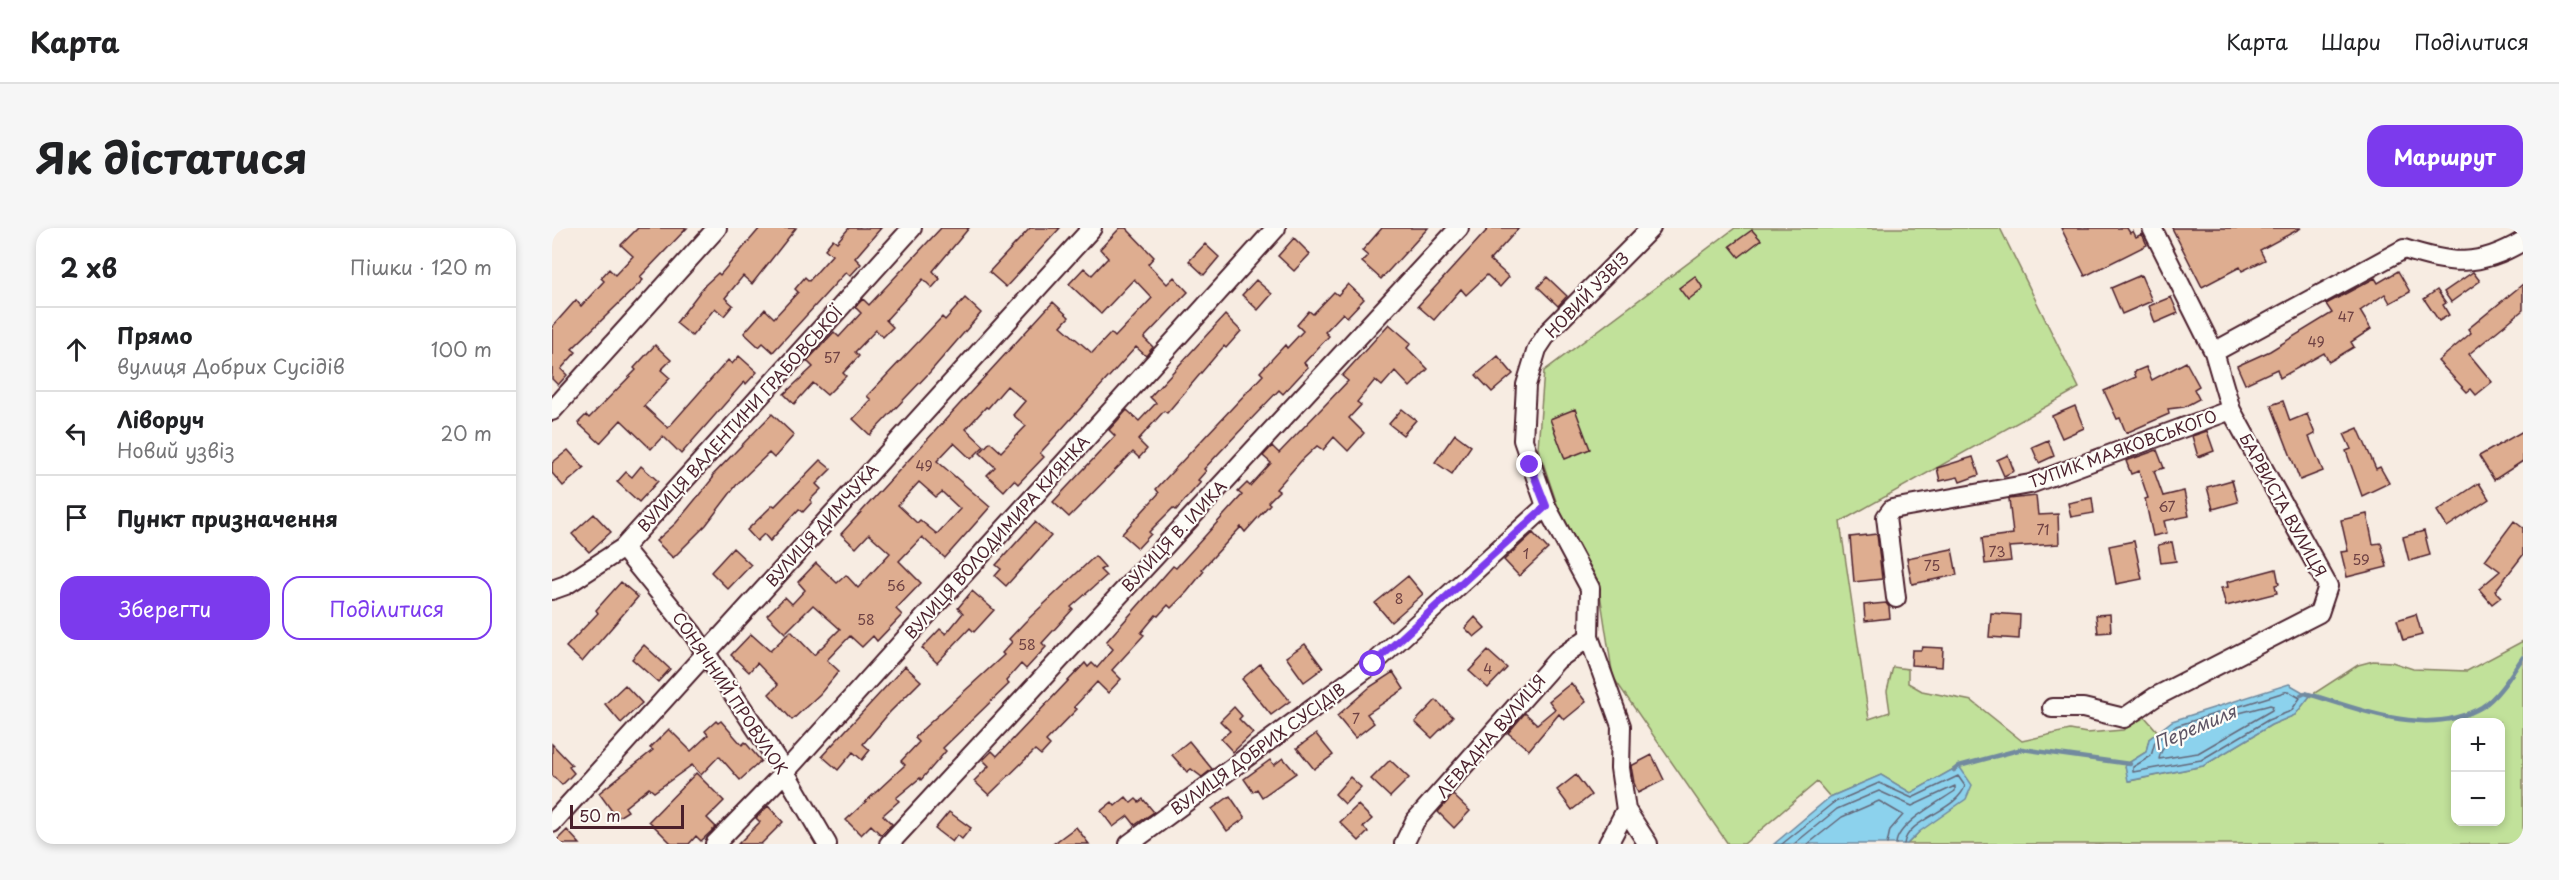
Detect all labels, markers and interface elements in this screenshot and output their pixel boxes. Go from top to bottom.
text: Карта [30,20,120,63]
text: Карта [2226,25,2288,57]
text: Шари [2321,25,2381,57]
text: Поділитися [2414,25,2529,57]
text: Як дістатися [36,125,308,188]
button: Маршрут [2367,125,2523,187]
street label: НОВИЙ УЗВІЗ [1539,246,1634,343]
text: 2 хв [60,248,117,287]
text: Пішки · 120 m [350,252,492,282]
street label: ВУЛИЦЯ ВАЛЕНТИНИ ГРАБОВСЬКОЇ [631,299,848,537]
house number: 47 [2338,306,2355,327]
text: Прямо [117,318,192,351]
house number: 49 [2307,331,2325,352]
icon: ahead [60,333,93,366]
text: 100 m [431,334,492,364]
house number: 57 [824,347,840,368]
text: вулиця Добрих Сусідів [117,351,345,381]
text: Ліворуч [117,402,204,435]
street label: ТУПИК МАЯКОВСЬКОГО [2025,403,2220,493]
icon: left [60,417,93,450]
text: 20 m [440,418,492,448]
street label: БАРВИСТА ВУЛИЦЯ [2234,428,2333,581]
street label: ВУЛИЦЯ ВОЛОДИМИРА КИЯНКА [898,429,1094,643]
text: Новий узвіз [117,435,235,465]
route end [1516,451,1542,477]
house number: 49 [915,455,933,476]
street label: ВУЛИЦЯ ДИМЧУКА [759,457,883,591]
street label: ВУЛИЦЯ В. ІЛИКА [1115,474,1231,596]
house number: 67 [2158,496,2176,517]
icon: arrive [60,501,93,534]
text: Пункт призначення [117,501,338,534]
house number: 71 [2036,519,2050,540]
house number: 73 [1989,541,2005,562]
house number: 1 [1523,543,1529,564]
house number: 59 [2352,549,2370,570]
house number: 75 [1924,555,1940,576]
house number: 56 [887,575,906,596]
button: Зберегти [60,576,270,640]
button: Поділитися [282,576,492,640]
house number: 8 [1395,588,1403,609]
street label: СОНЯЧНИЙ ПРОВУЛОК [667,606,794,778]
house number: 58 [857,609,875,630]
house number: 58 [1018,634,1036,655]
route start [1359,650,1385,676]
house number: 4 [1483,658,1493,679]
street label: ЛЕВАДНА ВУЛИЦЯ [1430,669,1551,802]
street label: ВУЛИЦЯ ДОБРИХ СУСІДІВ [1165,676,1350,820]
water label: Перемиля [2149,697,2241,756]
house number: 7 [1352,708,1360,729]
map controls [2451,718,2505,826]
button: + [2451,718,2505,772]
button: − [2451,772,2505,826]
scale bar [570,802,684,830]
text: 50 m [579,803,620,827]

